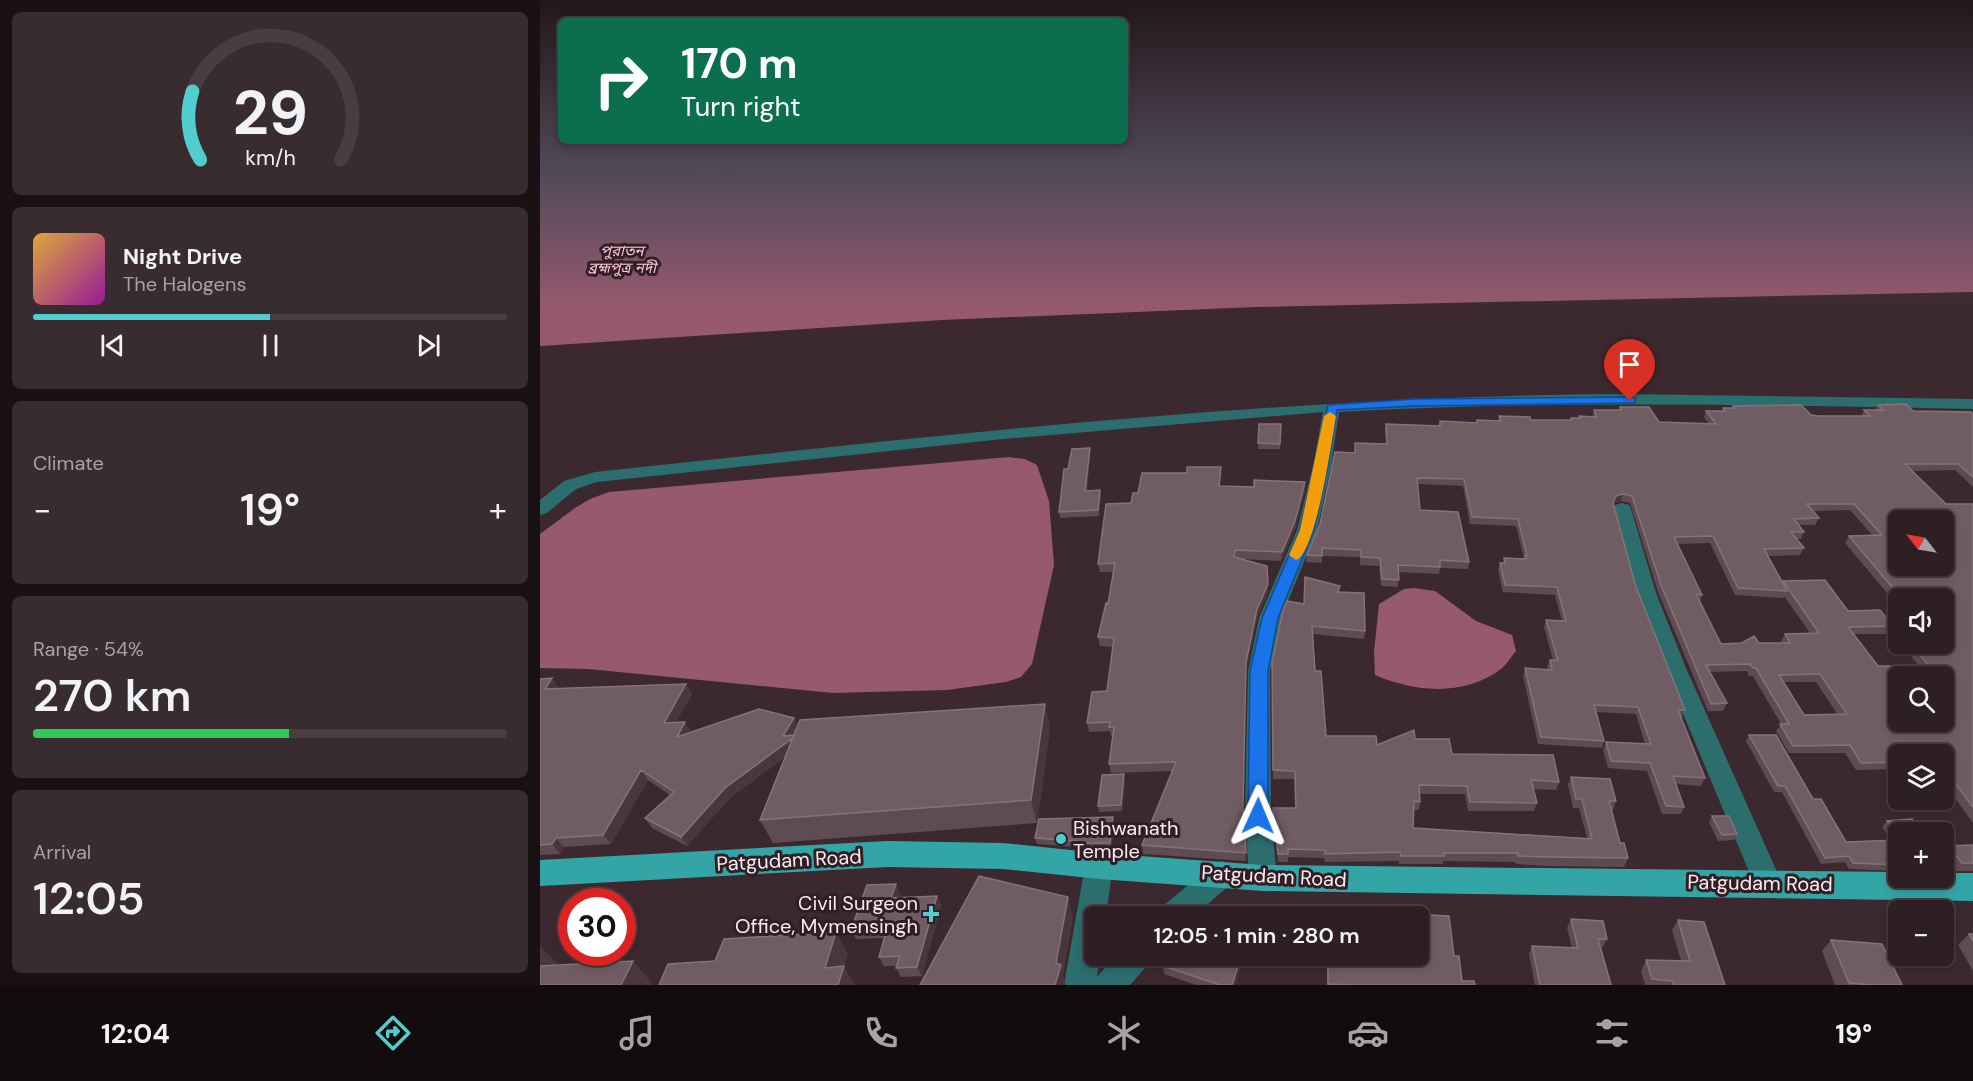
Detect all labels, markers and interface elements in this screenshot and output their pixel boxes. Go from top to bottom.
text: 170 m [681,36,798,91]
icon: right [582,42,660,120]
text: 29 [232,72,308,153]
text: Turn right [681,89,801,124]
text: km/h [245,145,295,173]
water label: পুরাতন ব্রহ্মপুত্র নদী [588,241,659,278]
text: Night Drive [123,242,242,271]
text: The Halogens [123,271,246,297]
icon: previous [96,329,129,362]
icon: pause [254,329,287,362]
icon: next [412,329,445,362]
pin [1604,339,1655,401]
icon: arrive [1613,348,1646,381]
text: Climate [33,450,104,476]
text: 19° [240,480,300,539]
text: − [33,488,51,531]
text: + [489,488,507,531]
north arrow [1888,510,1954,576]
map controls [1888,510,1954,966]
button: sound [1888,588,1954,654]
text: Range · 54% [33,636,144,662]
text: 270 km [33,666,191,725]
button: search [1888,666,1954,732]
button: layers [1888,744,1954,810]
position arrow [1226,784,1290,848]
place label: Bishwanath Temple [1073,815,1179,864]
button: + [1888,822,1954,888]
marker: Bishwanath Temple [1054,832,1068,846]
text: Arrival [33,839,91,865]
street label: Patgudam Road [716,843,862,877]
street label: Patgudam Road [1201,859,1347,893]
text: 12:05 [33,869,145,928]
street label: Patgudam Road [1687,869,1833,897]
speed limit sign: 30 [558,888,636,966]
place label: Civil Surgeon Office, Mymensingh [735,890,918,939]
button: − [1888,900,1954,966]
marker: Civil Surgeon Office, Mymensingh [922,905,940,923]
text: 12:05 · 1 min · 280 m [1153,921,1360,950]
icon: directions [372,1012,414,1054]
icon: music [616,1012,658,1054]
icon: phone [860,1012,902,1054]
icon: climate [1103,1012,1145,1054]
icon: car [1347,1012,1389,1054]
icon: filters [1591,1012,1633,1054]
text: 12:04 [101,1016,170,1051]
text: 19° [1835,1016,1872,1051]

